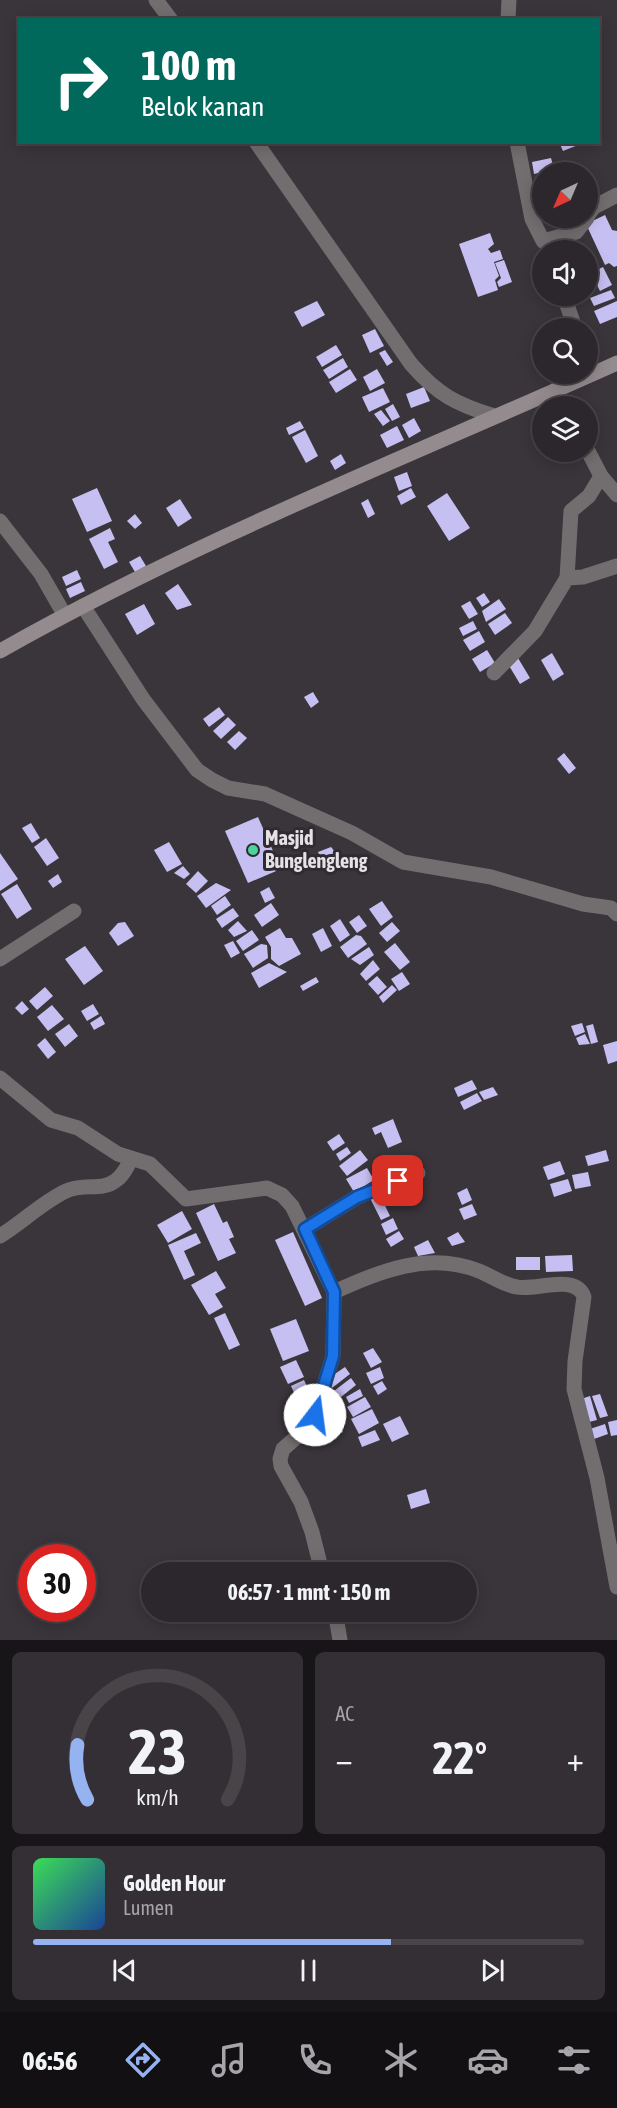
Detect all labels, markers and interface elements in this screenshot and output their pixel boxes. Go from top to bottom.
text: 100 m [141,41,236,89]
icon: right [42,42,120,120]
text: Belok kanan [141,91,264,122]
north arrow [532,162,598,228]
map controls [532,162,598,462]
button: sound [532,240,598,306]
button: search [532,318,598,384]
button: layers [532,396,598,462]
place label: Masjid Bunglengleng [265,826,368,872]
marker: Masjid Bunglengleng [246,843,260,857]
pin [372,1155,423,1206]
icon: arrive [381,1164,414,1197]
position arrow [283,1383,347,1447]
speed limit sign: 30 [18,1544,96,1622]
text: 06:57 · 1 mnt · 150 m [228,1579,390,1605]
text: AC [336,1702,354,1725]
text: 23 [128,1716,187,1787]
text: 22° [432,1732,487,1784]
text: − [336,1740,353,1778]
text: + [567,1740,584,1778]
text: km/h [136,1785,179,1810]
text: Golden Hour [123,1870,225,1896]
text: Lumen [123,1896,174,1919]
icon: previous [108,1954,141,1987]
icon: pause [292,1954,325,1987]
icon: next [476,1954,509,1987]
icon: directions [122,2039,164,2081]
icon: music [208,2039,250,2081]
icon: phone [294,2039,336,2081]
icon: climate [380,2039,422,2081]
icon: car [467,2039,509,2081]
icon: filters [553,2039,595,2081]
text: 06:56 [22,2045,78,2076]

